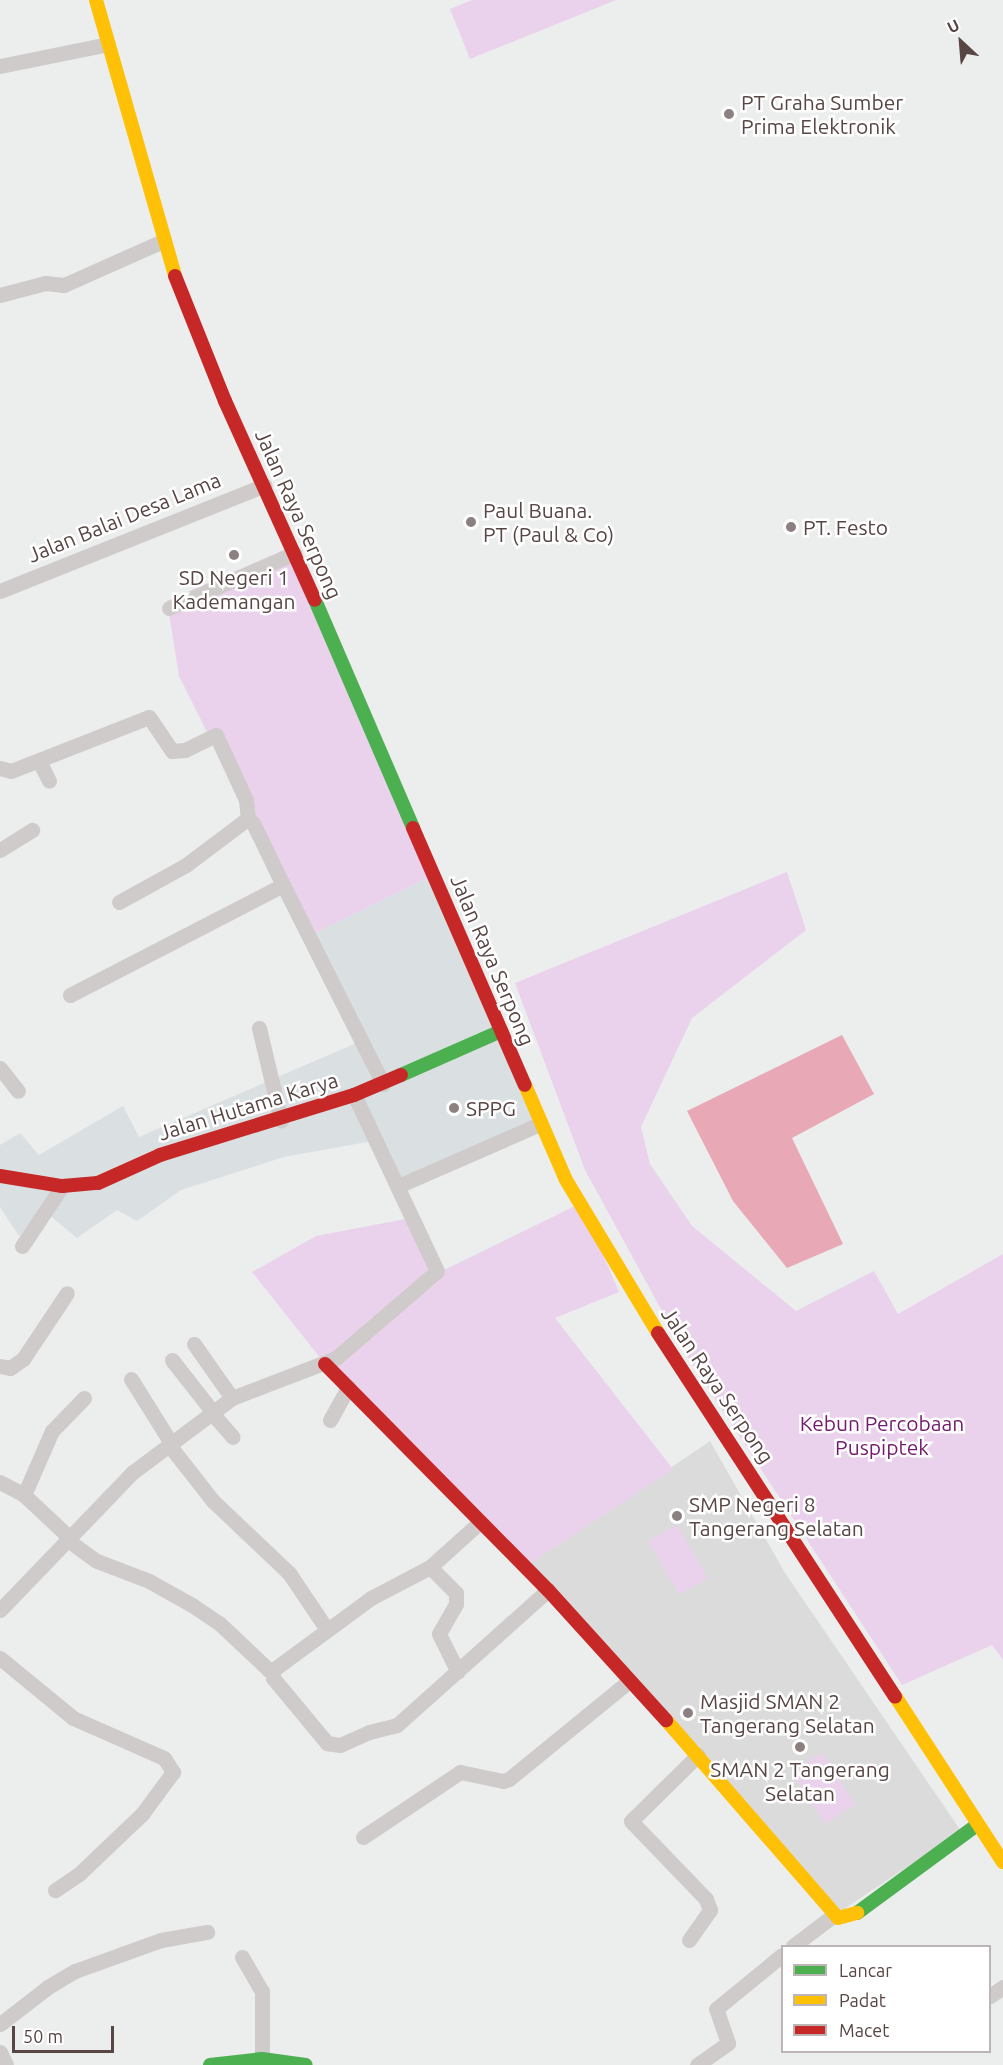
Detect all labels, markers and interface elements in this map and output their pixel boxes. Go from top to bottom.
north arrow [931,12,991,72]
text: U [944,15,962,36]
place label: PT Graha Sumber Prima Elektronik [741,89,903,139]
marker: PT Graha Sumber Prima Elektronik [722,107,736,121]
street label: Jalan Raya Serpong [250,425,348,603]
street label: Jalan Balai Desa Lama [24,467,224,567]
place label: Paul Buana. PT (Paul & Co) [483,497,614,547]
place label: PT. Festo [803,514,888,540]
marker: Paul Buana. PT (Paul & Co) [464,515,478,529]
marker: PT. Festo [784,520,798,534]
marker: SD Negeri 1 Kademangan [227,548,241,562]
place label: SD Negeri 1 Kademangan [172,564,296,614]
street label: Jalan Raya Serpong [446,871,540,1049]
street label: Jalan Hutama Karya [155,1067,341,1145]
place label: SPPG [466,1095,516,1121]
marker: SPPG [447,1101,461,1115]
street label: Jalan Raya Serpong [656,1302,780,1468]
park label: Kebun Percobaan Puspiptek [800,1410,964,1460]
place label: SMP Negeri 8 Tangerang Selatan [689,1491,864,1541]
marker: SMP Negeri 8 Tangerang Selatan [670,1509,684,1523]
place label: Masjid SMAN 2 Tangerang Selatan [700,1688,875,1738]
marker: Masjid SMAN 2 Tangerang Selatan [681,1706,695,1720]
marker: SMAN 2 Tangerang Selatan [793,1740,807,1754]
place label: SMAN 2 Tangerang Selatan [710,1756,890,1806]
legend [781,1945,991,2053]
text: Lancar [839,1960,892,1980]
text: Padat [839,1990,886,2010]
scale bar [15,2014,117,2052]
text: Macet [839,2020,889,2040]
text: 50 m [23,2026,63,2046]

